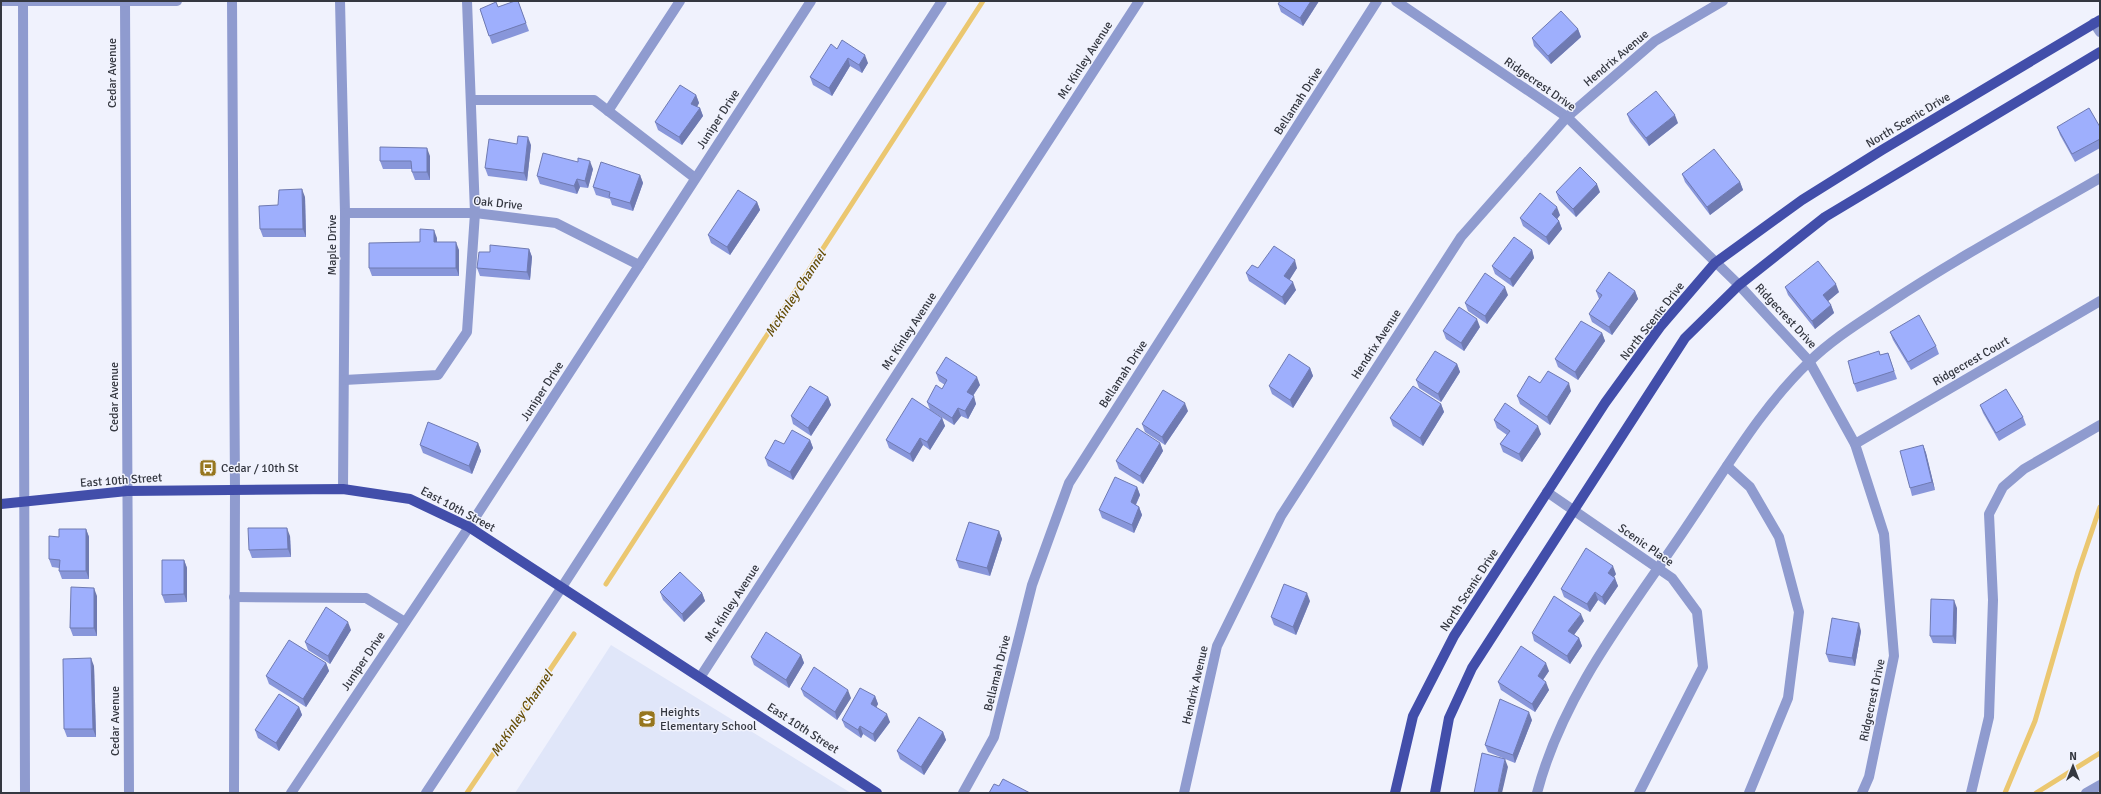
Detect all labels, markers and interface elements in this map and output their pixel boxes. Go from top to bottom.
street label: Mc Kinley Avenue [1055,18,1116,102]
street label: Hendrix Avenue [1581,27,1652,90]
street label: Cedar Avenue [105,38,120,108]
street label: Ridgecrest Drive [1501,54,1578,115]
street label: Bellamah Drive [1271,64,1326,138]
street label: Juniper Drive [694,87,743,152]
street label: North Scenic Drive [1863,89,1953,151]
street label: Oak Drive [473,193,523,214]
street label: Maple Drive [325,214,340,276]
water label: McKinley Channel [762,246,830,340]
street label: North Scenic Drive [1617,279,1688,364]
street label: Ridgecrest Drive [1752,281,1820,352]
street label: Mc Kinley Avenue [879,289,940,373]
street label: Hendrix Avenue [1348,306,1405,382]
street label: Ridgecrest Court [1930,333,2012,389]
street label: Bellamah Drive [1096,337,1151,411]
street label: Juniper Drive [518,359,567,424]
street label: Cedar Avenue [107,362,122,432]
bus stop icon: Cedar / 10th St [198,458,218,478]
place label: Cedar / 10th St [221,461,299,476]
street label: East 10th Street [79,470,163,491]
street label: East 10th Street [418,483,498,535]
street label: Scenic Place [1615,521,1676,570]
street label: North Scenic Drive [1437,546,1502,634]
street label: Mc Kinley Avenue [702,561,763,645]
street label: Juniper Drive [338,629,389,694]
street label: Bellamah Drive [981,633,1014,713]
street label: Hendrix Avenue [1179,644,1212,726]
street label: Ridgecrest Drive [1856,657,1889,743]
water label: McKinley Channel [487,667,557,759]
street label: Cedar Avenue [108,686,123,756]
street label: East 10th Street [764,700,841,757]
place label: Heights Elementary School [660,705,757,734]
school or university icon: Heights Elementary School [637,709,657,729]
north arrow [2053,746,2093,786]
text: N [2069,750,2077,763]

